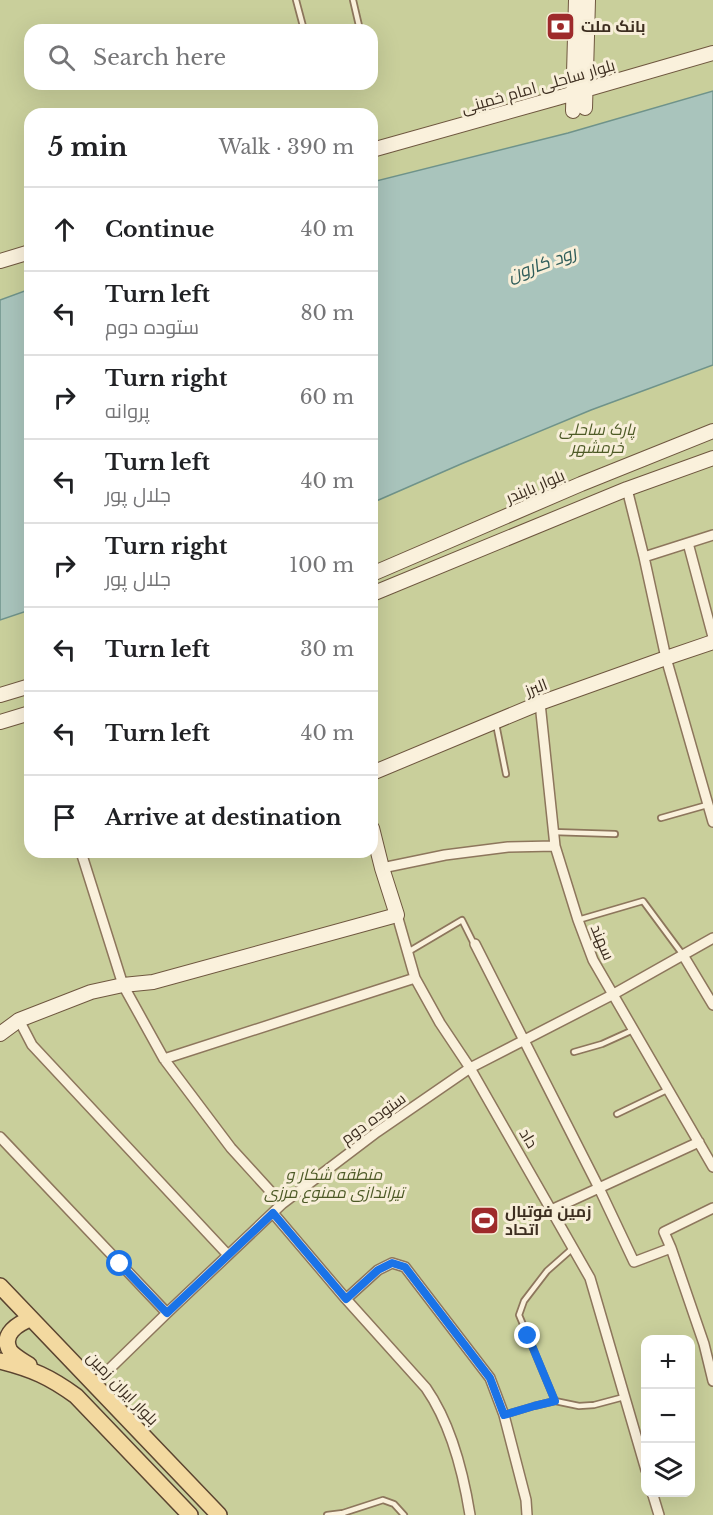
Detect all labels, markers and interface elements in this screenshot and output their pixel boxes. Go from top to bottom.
bank icon: بانک ملت [544,10,576,42]
place label: بانک ملت [581,16,645,36]
search box [24,24,378,90]
icon: search [45,41,78,74]
text: Search here [93,44,226,71]
street label: بلوار ساحلی امام خمینی [459,54,618,119]
text: 5 min [48,131,127,163]
text: Walk · 390 m [219,135,354,159]
icon: ahead [48,213,81,246]
text: Continue [105,216,214,243]
text: 40 m [301,217,354,241]
water label: رود کارون [505,241,580,287]
text: Turn left [105,281,210,308]
icon: left [48,297,81,330]
text: 80 m [300,301,354,325]
text: ستوده دوم [105,315,199,339]
text: Turn right [105,365,227,392]
icon: right [48,381,81,414]
text: 60 m [300,385,354,409]
text: پروانه [105,399,150,423]
park label: پارک ساحلی خرمشهر [559,419,636,457]
text: Turn left [105,449,210,476]
icon: left [48,465,81,498]
street label: بلوار بایندر [502,465,568,508]
text: 40 m [301,469,354,493]
text: جلال پور [105,483,171,507]
text: Turn right [105,533,227,560]
icon: right [48,549,81,582]
text: 100 m [289,553,354,577]
text: جلال پور [105,567,171,591]
icon: left [48,633,81,666]
text: Turn left [105,636,210,663]
text: 30 m [300,637,354,661]
street label: البرز [521,674,550,701]
icon: left [48,717,81,750]
text: Turn left [105,720,210,747]
text: 40 m [301,721,354,745]
icon: arrive [48,801,81,834]
text: Arrive at destination [105,804,342,831]
street label: سهند [586,921,619,963]
street label: ستوده دوم [337,1088,411,1150]
street label: داد [515,1124,543,1152]
park label: منطقه شکار و تیراندازی ممنوع مرزی [264,1164,407,1204]
place label: زمین فوتبال اتحاد [505,1201,591,1239]
sports icon: زمین فوتبال اتحاد [468,1204,500,1236]
route start [106,1250,132,1276]
route end [514,1322,540,1348]
map controls [641,1335,695,1497]
button: + [641,1335,695,1389]
street label: بلوار ایران زمین [82,1347,163,1430]
button: − [641,1389,695,1443]
button: layers [641,1443,695,1497]

